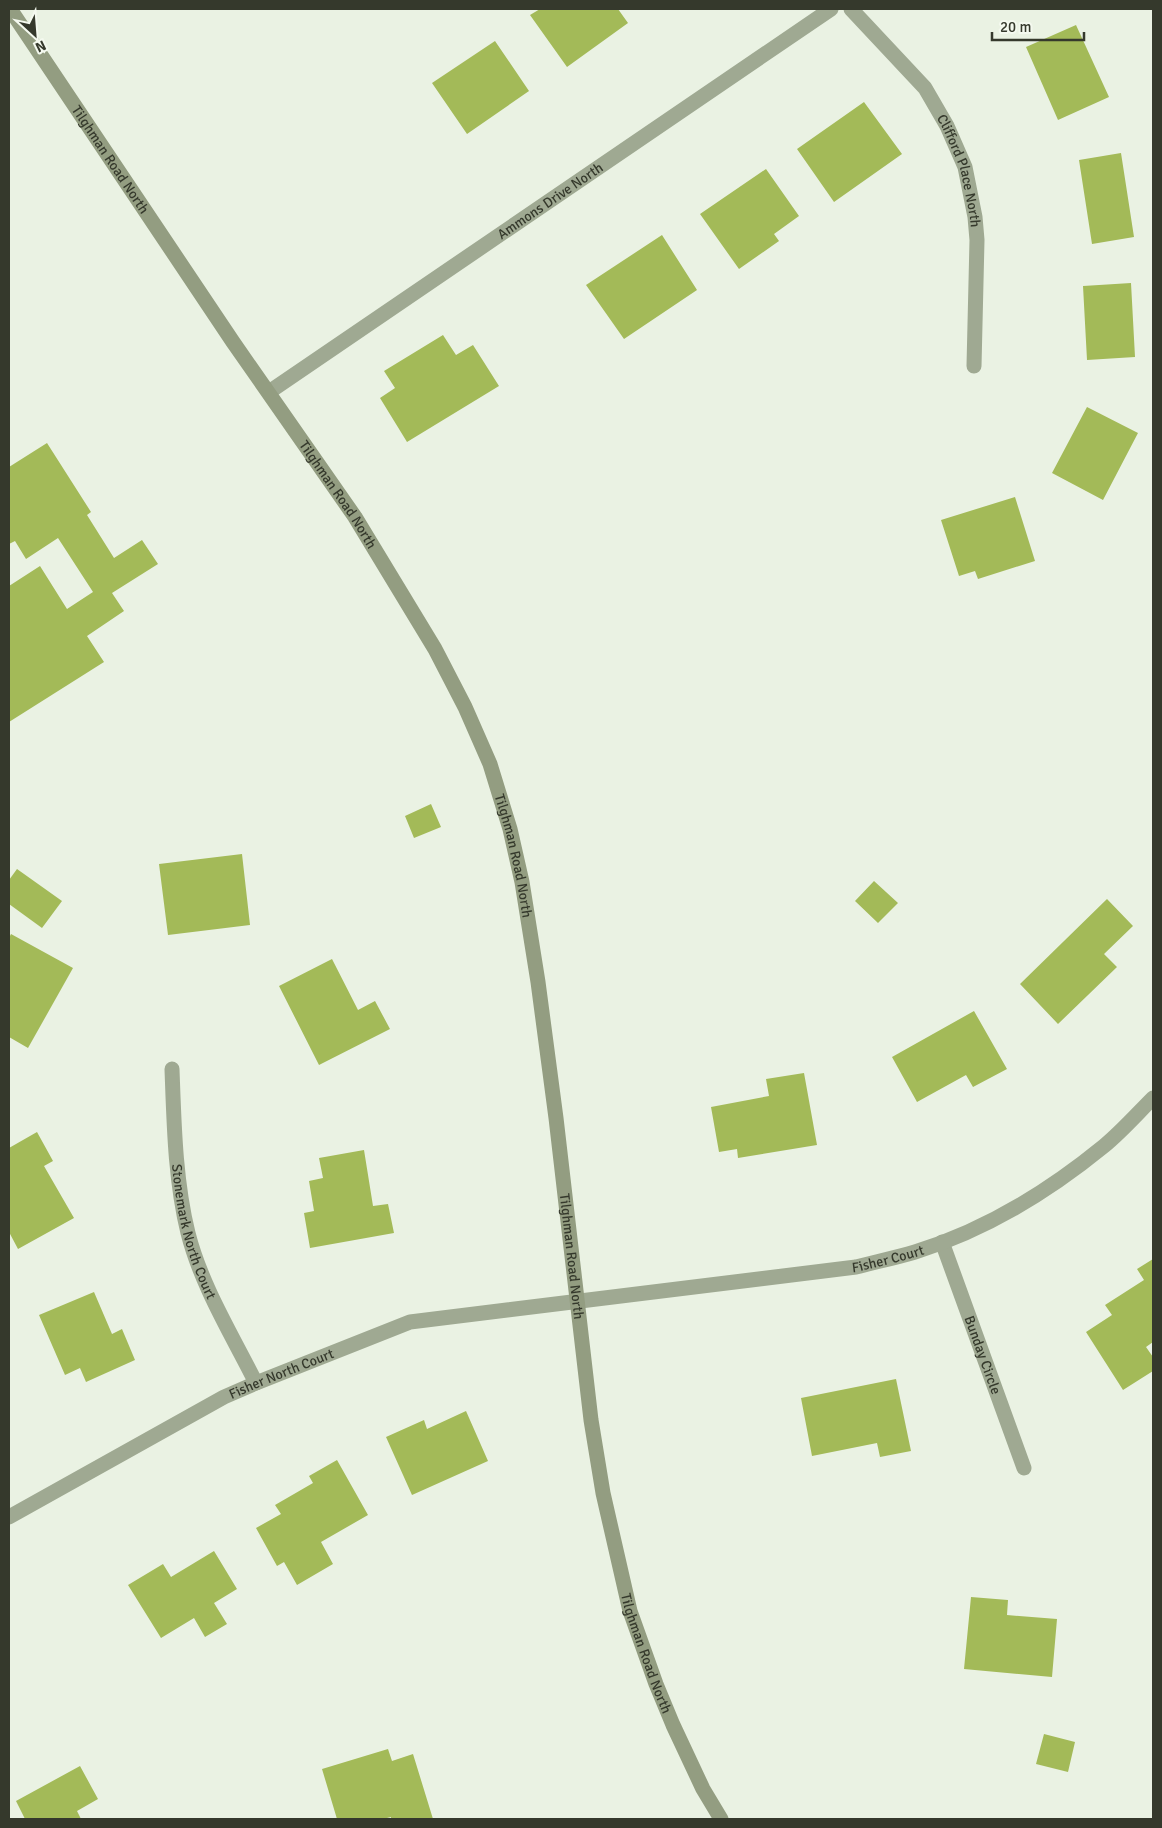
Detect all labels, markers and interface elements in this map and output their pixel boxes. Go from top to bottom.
north arrow [10,10,60,60]
scale bar [992,10,1084,42]
text: 20 m [1000,18,1031,36]
text: N [32,36,49,56]
street label: Tilghman Road North [68,102,153,217]
street label: Clifford Place North [933,111,984,228]
street label: Ammons Drive North [494,159,606,243]
street label: Tilghman Road North [295,437,380,552]
street label: Tilghman Road North [491,792,536,919]
street label: Stonemark North Court [168,1163,220,1302]
street label: Tilghman Road North [556,1192,587,1320]
street label: Fisher Court [851,1242,926,1276]
street label: Bunday Circle [960,1313,1005,1397]
street label: Fisher North Court [226,1345,336,1403]
street label: Tilghman Road North [617,1592,675,1716]

